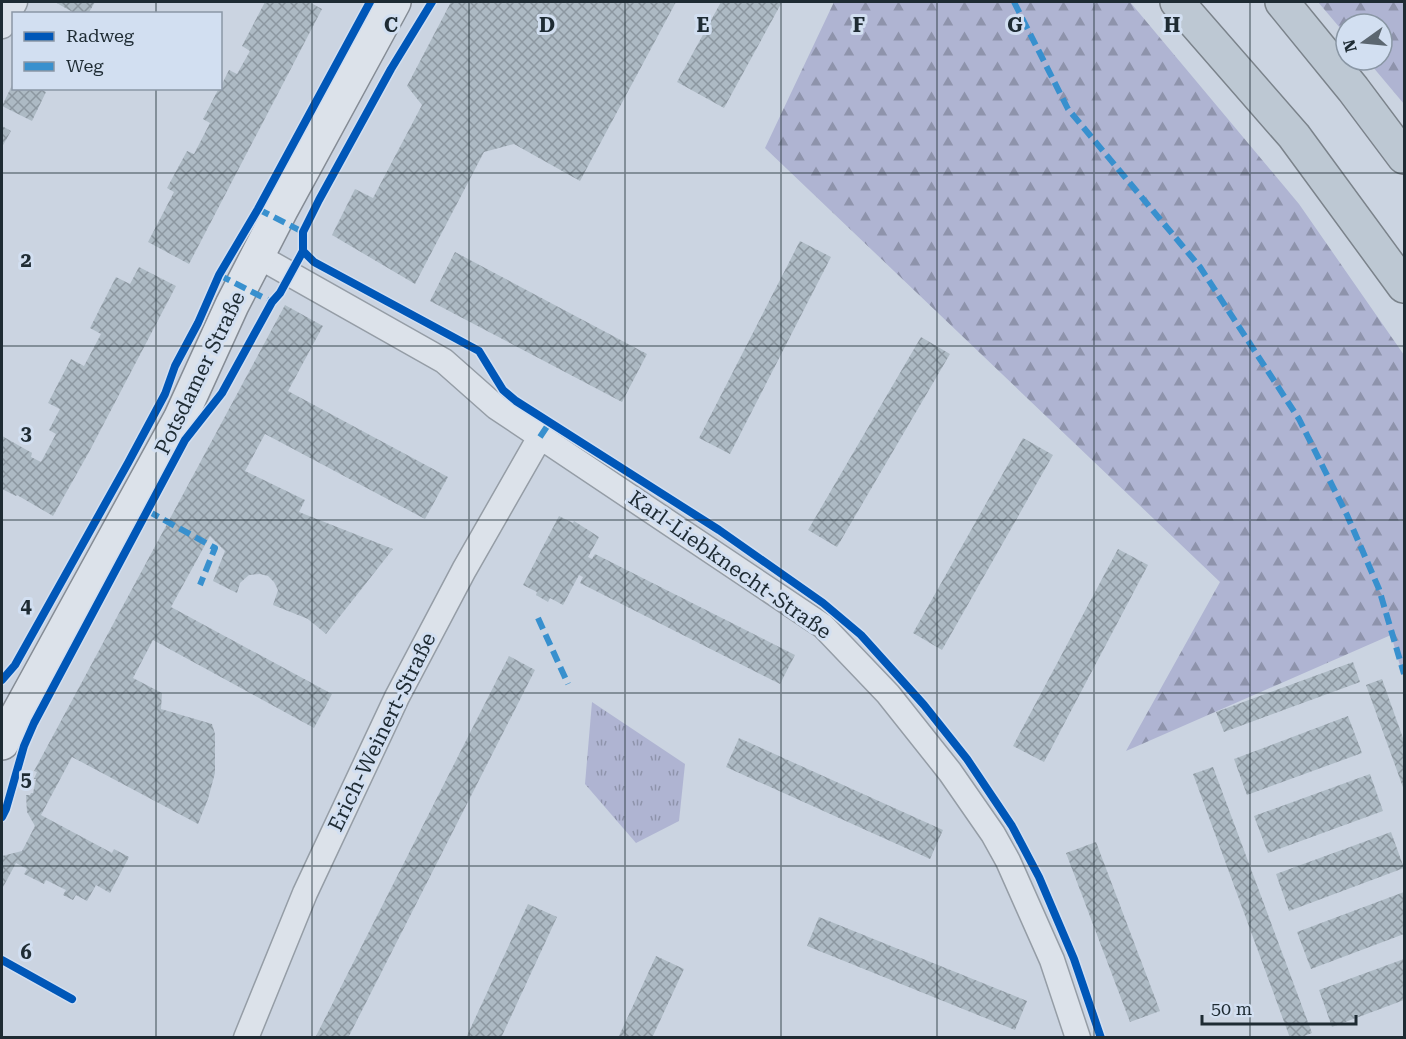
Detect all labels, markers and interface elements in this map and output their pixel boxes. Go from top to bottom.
legend [12,12,222,90]
north arrow [1334,12,1394,72]
text: C [384,13,398,37]
text: D [539,13,555,37]
text: E [697,13,710,37]
text: F [853,13,865,37]
text: G [1007,13,1023,37]
text: H [1164,13,1180,37]
text: Radweg [66,25,135,46]
text: N [1339,37,1361,54]
text: Weg [66,55,104,76]
text: 2 [20,248,32,272]
street label: Potsdamer Straße [150,288,250,458]
text: 3 [20,421,32,445]
street label: Karl-Liebknecht-Straße [624,486,836,644]
text: 4 [20,594,32,618]
street label: Erich-Weinert-Straße [323,629,441,835]
text: 5 [20,767,32,791]
text: 6 [20,940,32,964]
scale bar [1202,988,1356,1026]
text: 50 m [1211,998,1252,1019]

